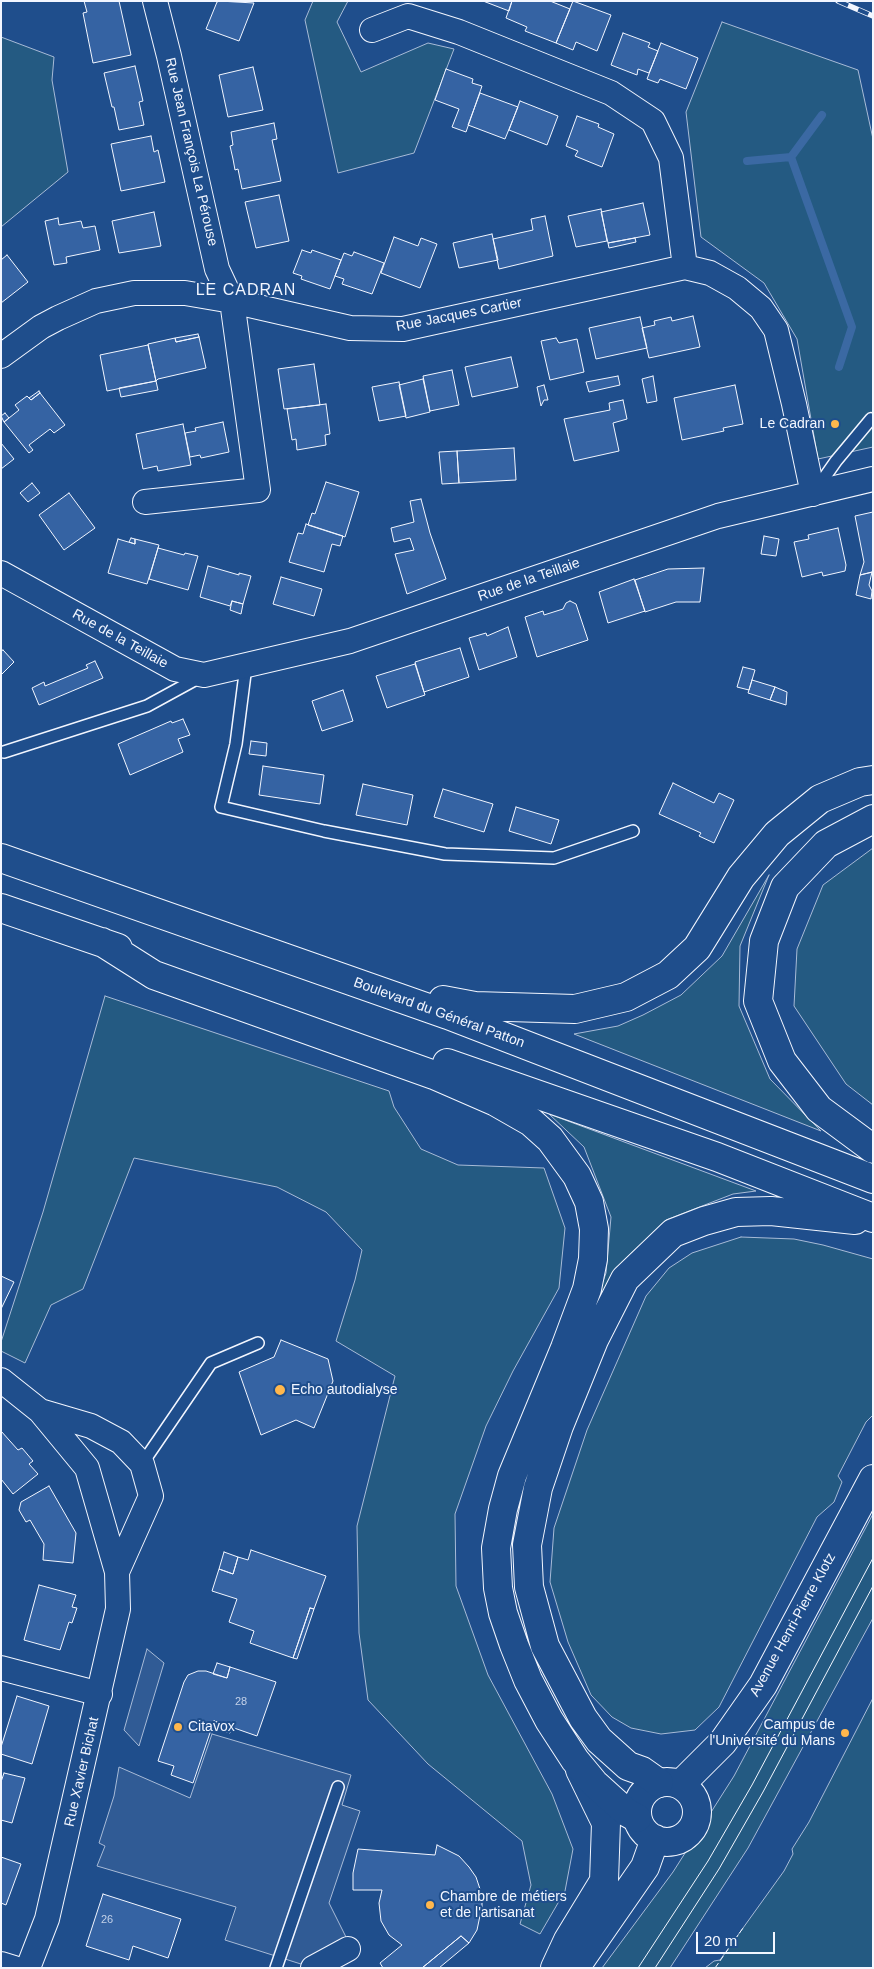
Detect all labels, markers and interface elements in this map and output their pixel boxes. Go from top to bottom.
street label: Rue Jean François La Pérouse [161,56,221,248]
district label: LE CADRAN [195,281,297,301]
street label: Rue Jacques Cartier [395,295,523,335]
place label: Le Cadran [760,416,825,432]
marker: Le Cadran [829,418,841,430]
street label: Rue de la Teillaie [476,555,582,605]
street label: Rue de la Teillaie [69,606,171,672]
street label: Boulevard du Général Patton [351,974,527,1052]
place label: Echo autodialyse [291,1382,398,1398]
marker: Echo autodialyse [273,1383,287,1397]
street label: Avenue Henri-Pierre Klotz [746,1550,840,1700]
house number: 28 [235,1695,247,1709]
street label: Rue Xavier Bichat [61,1716,103,1828]
place label: Campus de l'Université du Mans [709,1717,835,1750]
place label: Citavox [188,1719,235,1735]
marker: Citavox [172,1721,184,1733]
marker: Campus de l'Université du Mans [839,1727,851,1739]
place label: Chambre de métiers et de l'artisanat [440,1889,567,1921]
marker: Chambre de métiers et de l'artisanat [424,1899,436,1911]
house number: 26 [101,1913,113,1927]
scale bar [699,1922,778,1954]
text: 20 m [704,1932,737,1949]

